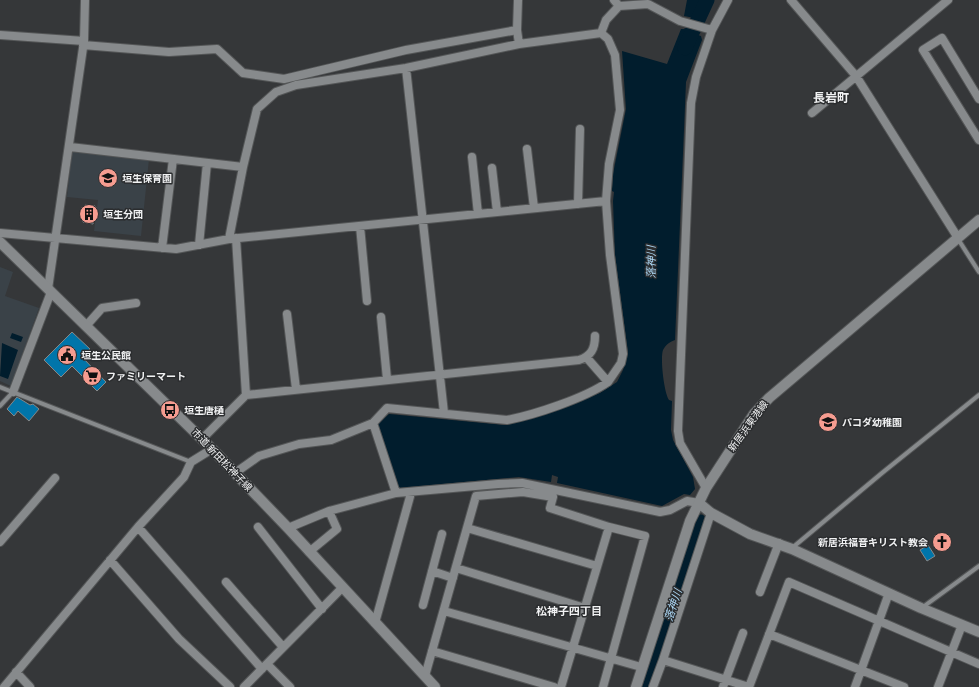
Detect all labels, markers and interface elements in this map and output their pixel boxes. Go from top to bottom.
district label: 長岩町 [813,88,849,107]
school or university icon: 垣生保育園 [97,167,119,189]
place label: 垣生保育園 [122,171,172,186]
building icon: 垣生分団 [78,203,100,225]
place label: 垣生分団 [103,207,143,222]
water label: 落神川 [643,245,659,279]
public building icon: 垣生公民館 [56,344,78,366]
place label: 垣生公民館 [81,348,131,363]
supermarket icon: ファミリーマート [81,365,103,387]
place label: ファミリーマート [106,369,186,384]
street label: 新居浜東港線 [724,397,772,455]
bus stop icon: 垣生唐樋 [159,399,181,421]
place label: 垣生唐樋 [184,403,224,418]
school or university icon: パコダ幼稚園 [817,411,839,433]
place label: パコダ幼稚園 [842,415,902,430]
street label: 市道 新田松神子線 [188,425,256,495]
church icon: 新居浜福音キリスト教会 [931,531,953,553]
place label: 新居浜福音キリスト教会 [818,535,928,550]
water label: 落神川 [660,586,686,623]
district label: 松神子四丁目 [536,603,602,619]

